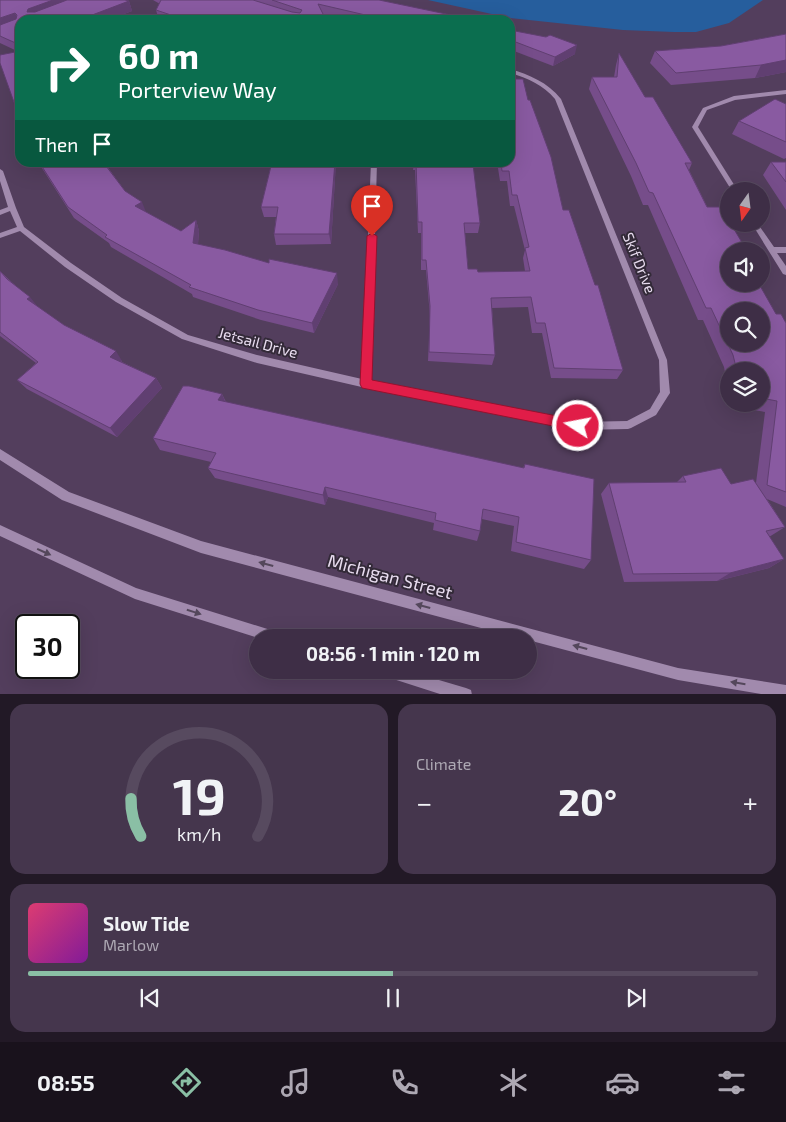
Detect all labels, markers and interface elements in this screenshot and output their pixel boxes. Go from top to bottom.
text: 60 m [118,34,199,76]
icon: right [35,35,100,100]
text: Porterview Way [118,76,277,102]
icon: arrive [88,130,116,158]
text: Then [35,133,78,156]
north arrow [720,182,770,232]
map controls [720,182,770,412]
pin [351,185,393,236]
icon: arrive [358,192,386,220]
street label: Skif Drive [620,230,660,296]
button: sound [720,242,770,292]
button: search [720,302,770,352]
street label: Jetsail Drive [217,323,300,361]
button: layers [720,362,770,412]
position arrow [551,399,603,451]
one-way arrow [37,548,51,556]
street label: Michigan Street [325,549,455,603]
one-way arrow [258,560,273,568]
one-way arrow [415,601,430,609]
one-way arrow [187,608,202,616]
speed limit sign: 30 [15,614,80,679]
text: 08:56 · 1 min · 120 m [306,642,480,665]
one-way arrow [572,643,587,651]
one-way arrow [730,679,746,687]
text: Climate [416,754,471,773]
text: 19 [172,763,226,825]
text: 20° [558,778,617,824]
text: − [416,785,432,819]
text: + [743,785,758,819]
text: km/h [177,823,221,845]
text: Slow Tide [103,912,190,935]
text: Marlow [103,935,159,954]
icon: previous [136,984,164,1012]
icon: pause [379,984,407,1012]
icon: next [622,984,650,1012]
icon: directions [169,1065,204,1100]
icon: music [278,1065,313,1100]
icon: phone [387,1065,422,1100]
icon: climate [496,1065,531,1100]
icon: car [605,1065,640,1100]
icon: filters [714,1065,749,1100]
text: 08:55 [37,1069,95,1095]

